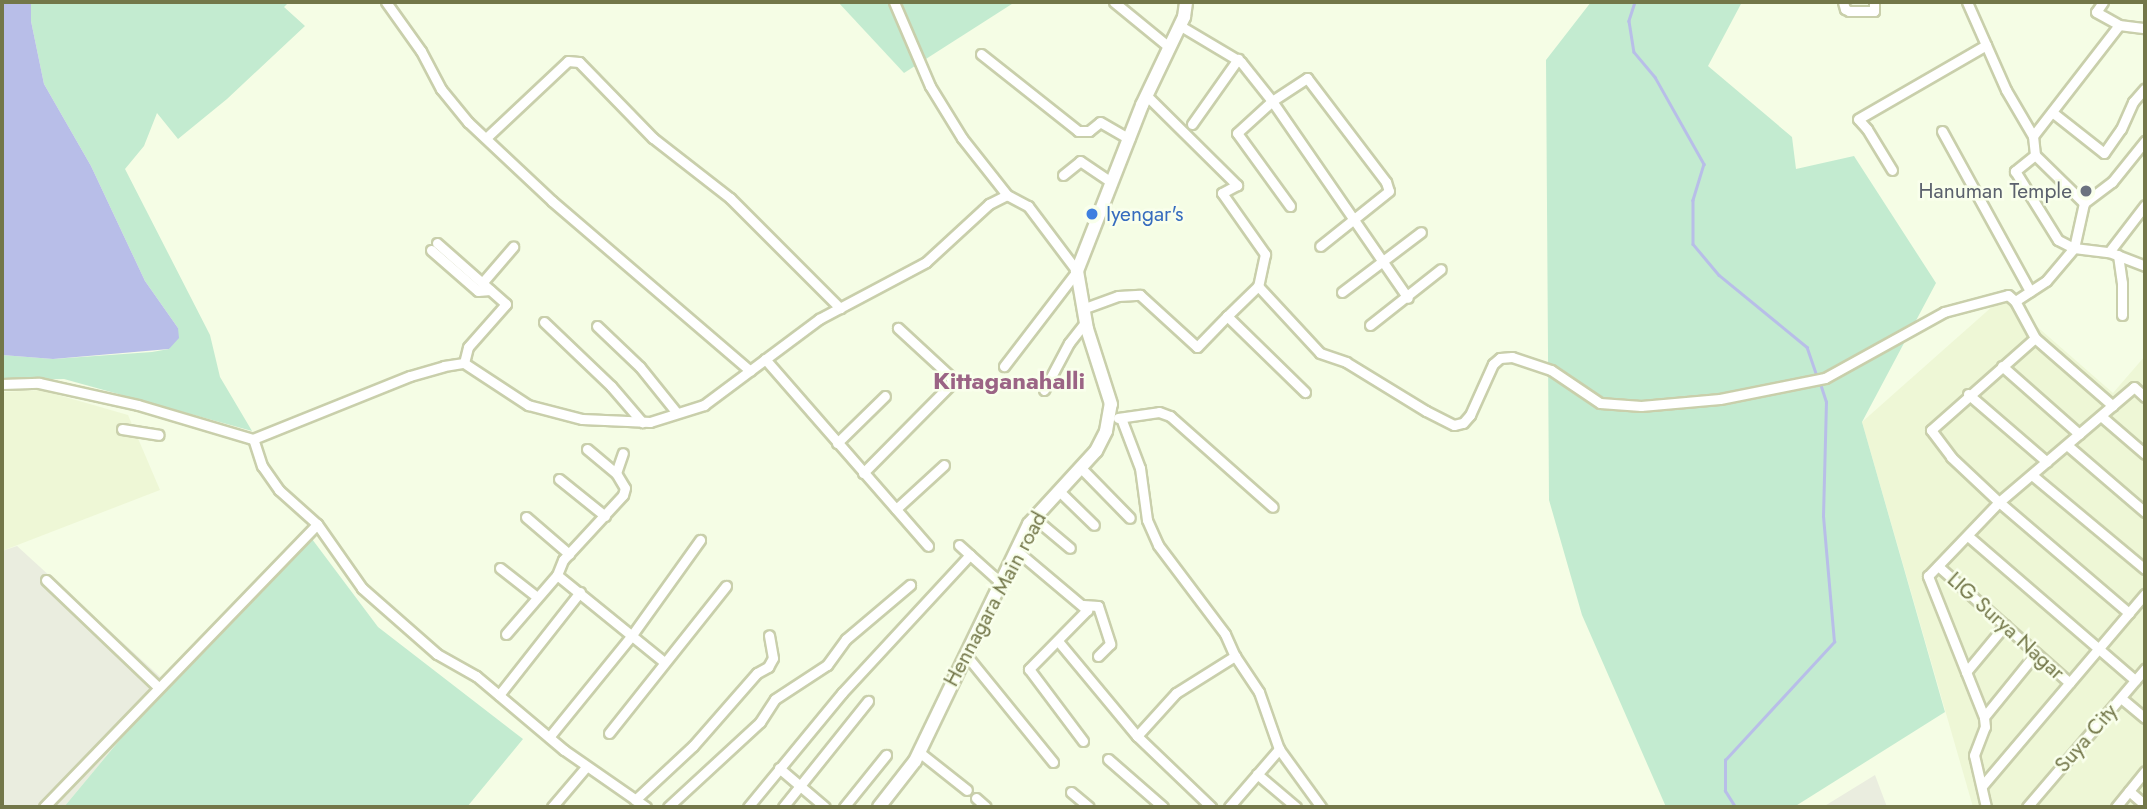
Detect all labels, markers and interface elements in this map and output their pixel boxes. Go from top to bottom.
place label: Hanuman Temple [1919,178,2072,204]
marker: Hanuman Temple [2078,183,2094,199]
place label: Iyengar's [1106,201,1184,227]
marker: Iyengar's [1084,206,1100,222]
district label: Kittaganahalli [933,367,1085,395]
street label: Hennagara Main road [938,507,1052,691]
street label: LIG Surya Nagar [1942,567,2070,685]
street label: Suya City [2049,699,2123,777]

